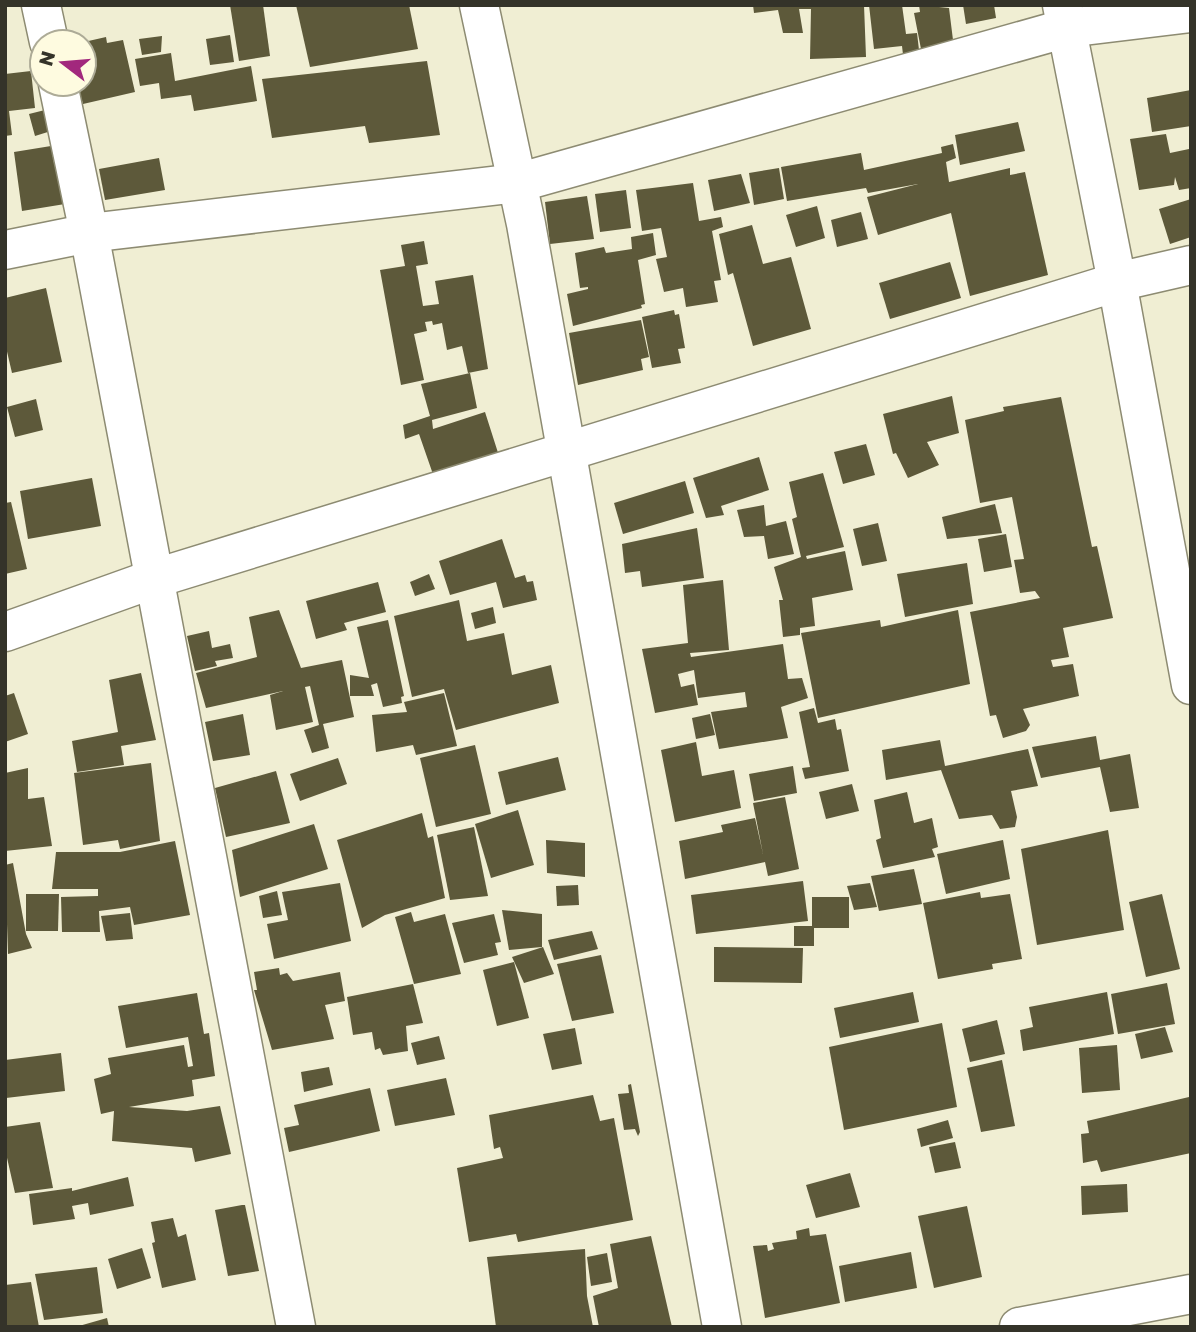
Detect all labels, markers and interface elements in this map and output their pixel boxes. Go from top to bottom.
north arrow [28,28,98,98]
text: N [33,48,59,68]

